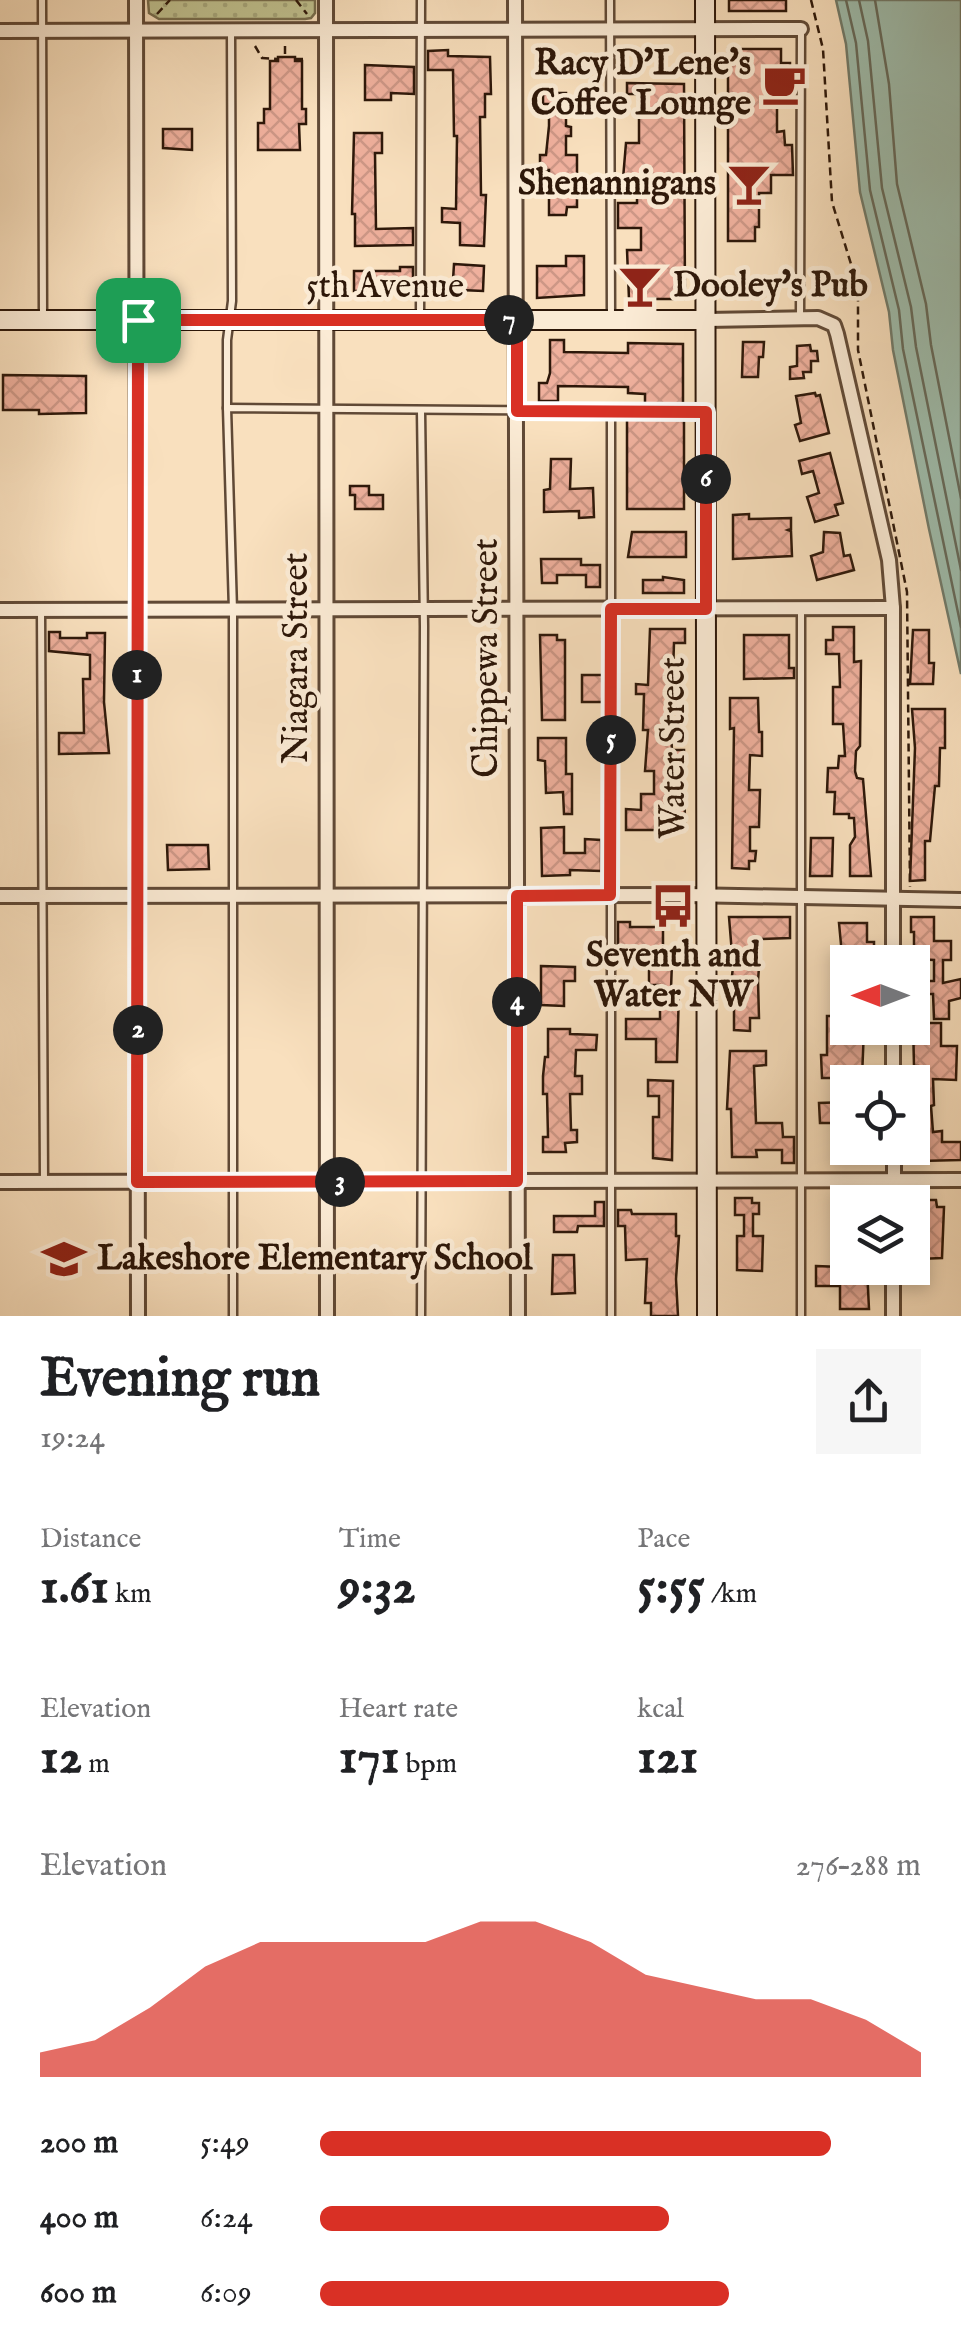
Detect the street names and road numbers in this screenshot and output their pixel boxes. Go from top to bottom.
street label: 5th Avenue [306,265,464,310]
street label: Chippewa Street [465,538,510,778]
street label: Niagara Street [275,552,320,764]
street label: Water Street [652,657,697,839]

